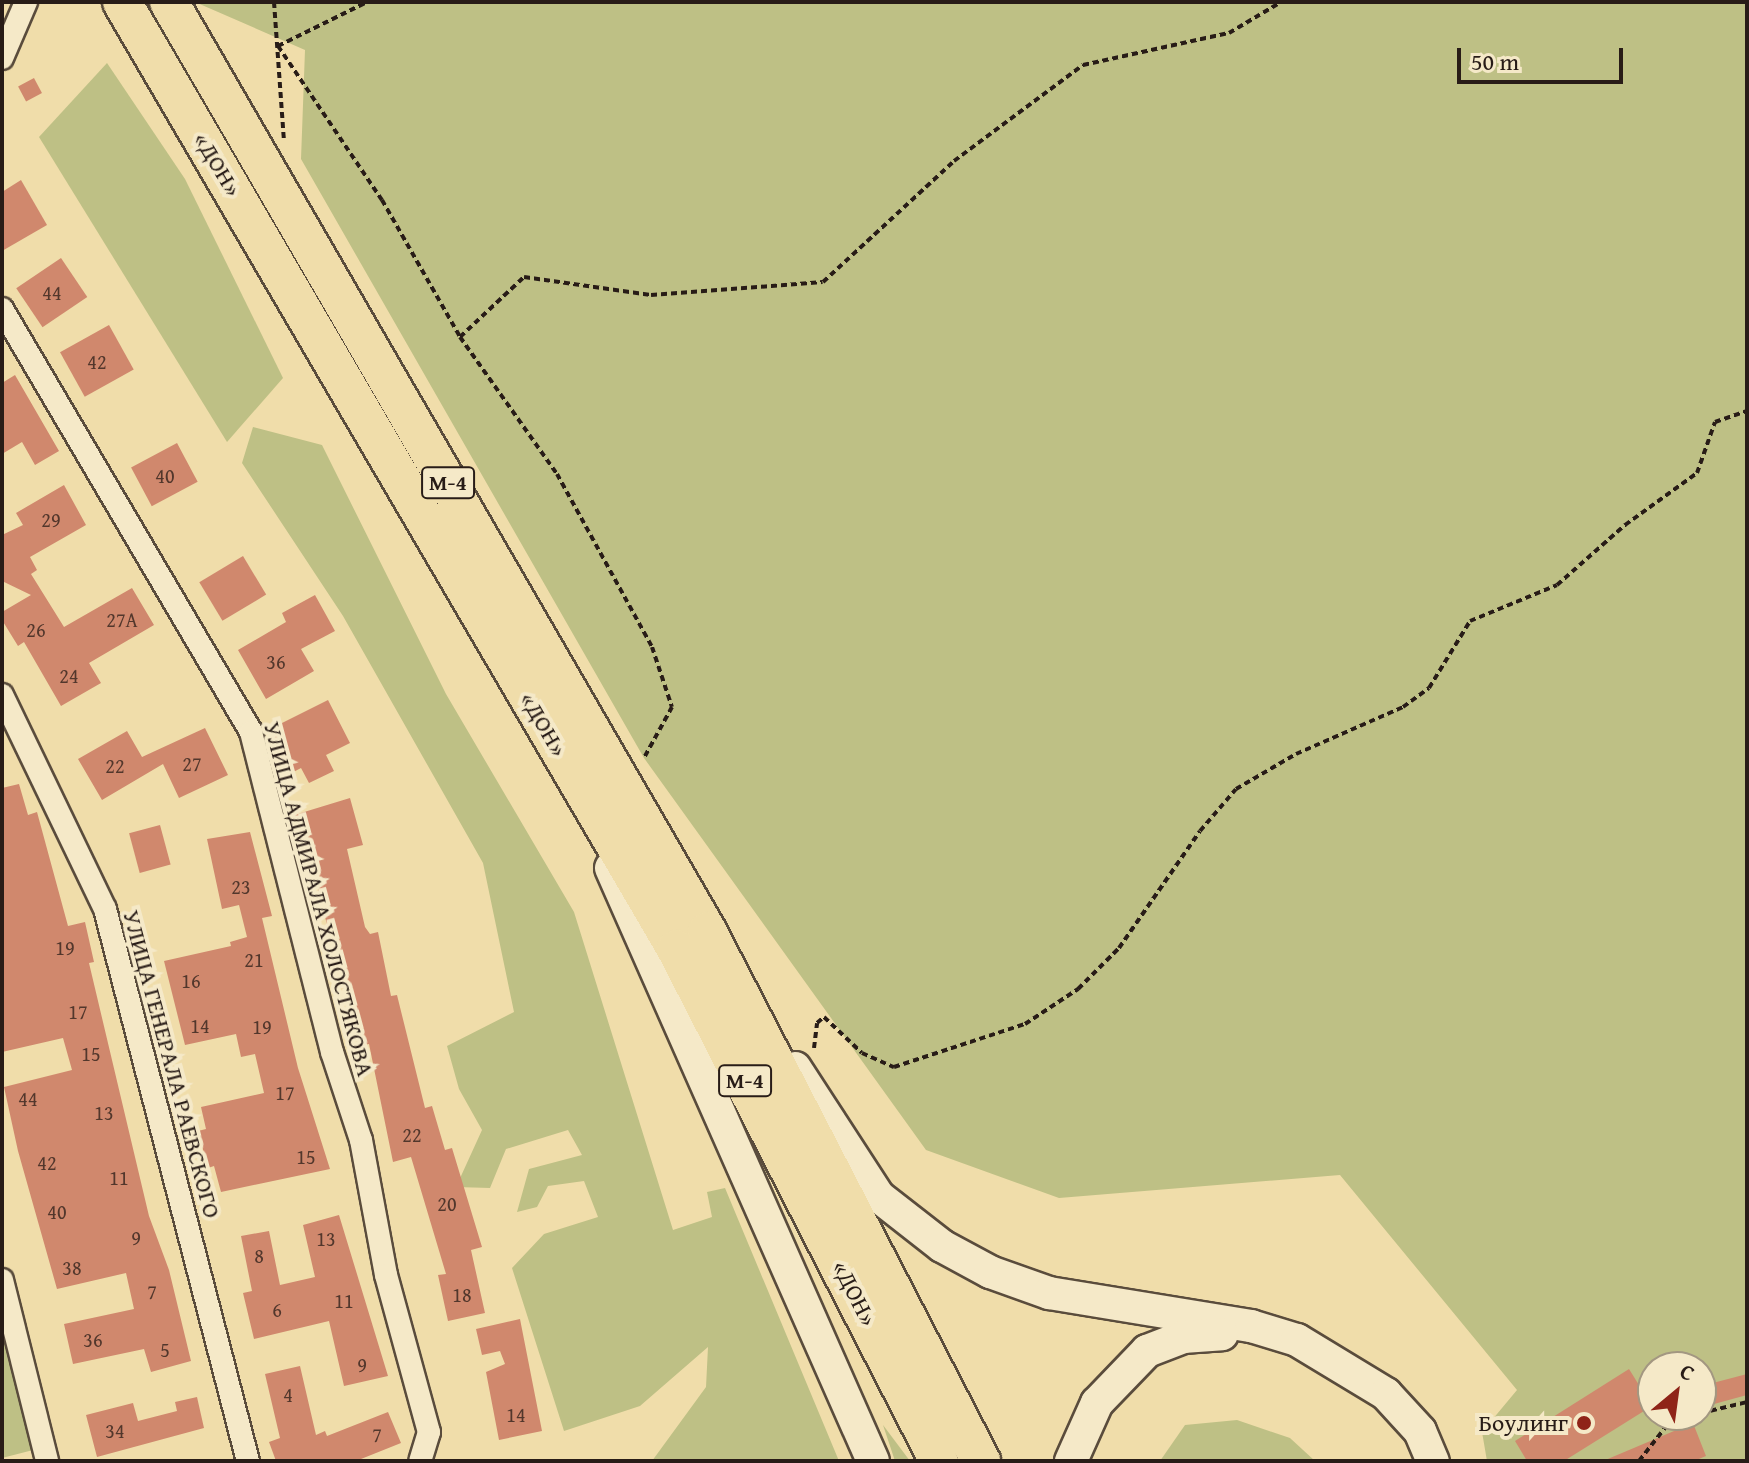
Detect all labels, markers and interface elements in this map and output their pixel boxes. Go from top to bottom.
scale bar [1461,32,1627,82]
text: 50 m [1471,44,1519,79]
street label: «ДОН» [188,127,248,201]
house number: 44 [42,280,62,304]
house number: 42 [87,349,107,373]
house number: 40 [155,463,175,487]
road number: М-4 [420,465,476,501]
house number: 29 [41,507,61,531]
house number: 27А [106,607,138,631]
house number: 26 [26,617,46,641]
house number: 36 [266,649,286,673]
house number: 24 [59,663,79,687]
street label: «ДОН» [514,687,574,761]
street label: УЛИЦА АДМИРАЛА ХОЛОСТЯКОВА [258,718,380,1080]
house number: 27 [182,751,202,775]
house number: 22 [105,753,125,777]
house number: 23 [231,874,251,898]
street label: УЛИЦА ГЕНЕРАЛА РАЕВСКОГО [117,907,227,1221]
house number: 19 [55,935,75,959]
house number: 21 [244,947,264,971]
house number: 16 [181,968,201,992]
house number: 17 [68,999,88,1023]
house number: 14 [190,1013,210,1037]
house number: 19 [252,1014,272,1038]
house number: 15 [81,1041,101,1065]
road number: М-4 [717,1063,773,1099]
house number: 17 [275,1080,295,1104]
house number: 44 [18,1086,38,1110]
house number: 13 [94,1100,114,1124]
house number: 22 [402,1122,422,1146]
house number: 15 [296,1144,316,1168]
house number: 42 [37,1150,57,1174]
house number: 11 [109,1165,129,1189]
house number: 20 [437,1191,457,1215]
house number: 40 [47,1199,67,1223]
house number: 9 [131,1225,141,1249]
house number: 13 [316,1226,336,1250]
house number: 8 [254,1243,264,1267]
house number: 38 [62,1255,82,1279]
street label: «ДОН» [826,1255,884,1331]
house number: 7 [147,1279,157,1303]
house number: 18 [452,1282,472,1306]
house number: 11 [334,1288,354,1312]
house number: 6 [272,1297,282,1321]
house number: 36 [83,1327,103,1351]
house number: 5 [160,1337,170,1361]
north arrow [1637,1351,1717,1431]
house number: 9 [357,1352,367,1376]
text: С [1674,1355,1701,1389]
house number: 4 [283,1382,293,1406]
house number: 14 [506,1402,526,1426]
place label: Боулинг [1478,1409,1568,1437]
marker: Боулинг [1575,1414,1593,1432]
house number: 34 [105,1418,125,1442]
house number: 7 [372,1422,382,1446]

